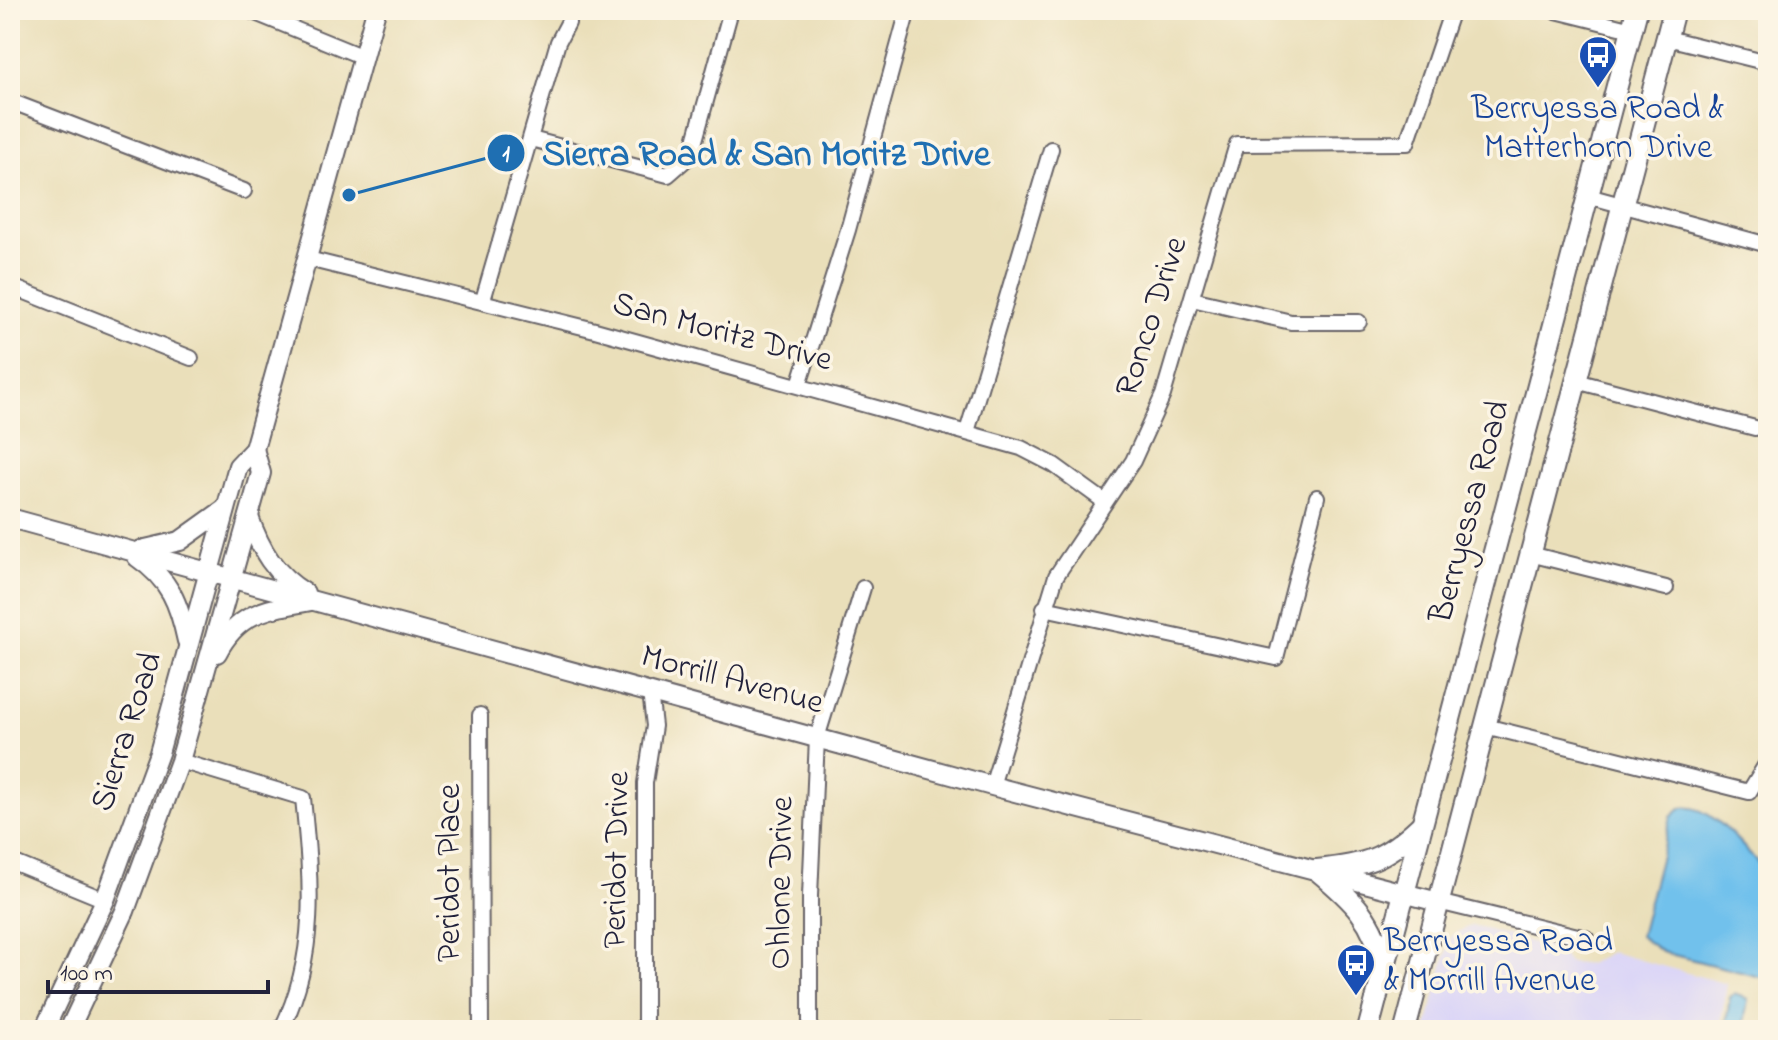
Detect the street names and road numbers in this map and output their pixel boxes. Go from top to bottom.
street label: Ronco Drive [1104,230,1203,403]
street label: San Moritz Drive [607,280,838,387]
street label: Berryessa Road [1417,395,1525,630]
street label: Morrill Avenue [635,633,830,730]
street label: Sierra Road [79,646,177,818]
street label: Peridot Drive [591,770,645,949]
street label: Peridot Place [426,783,476,962]
street label: Ohlone Drive [755,795,809,970]

